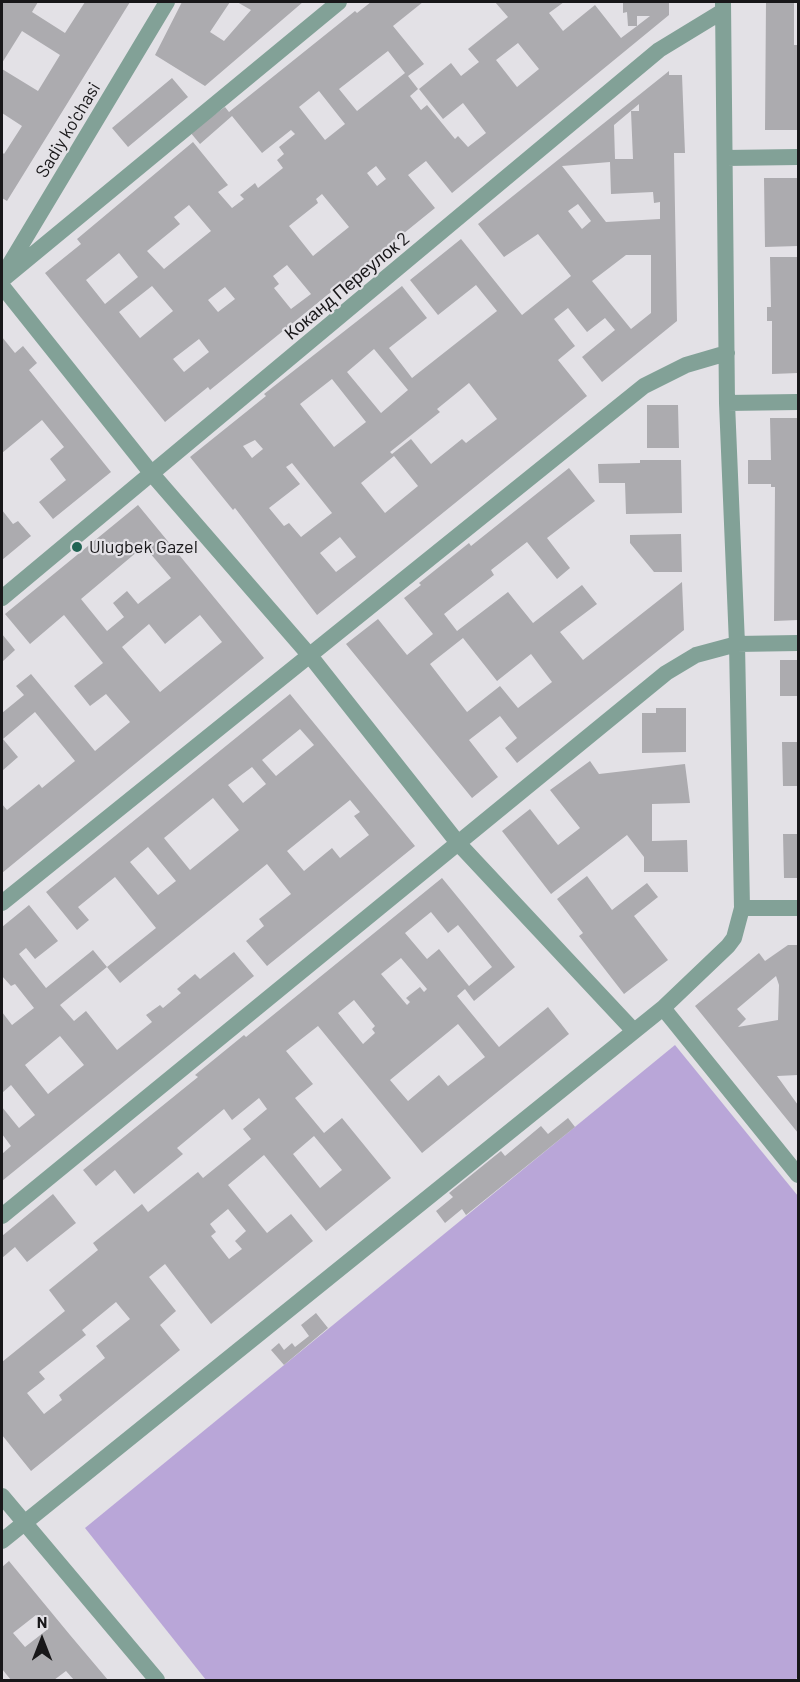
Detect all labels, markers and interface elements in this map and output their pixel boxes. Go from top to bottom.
street label: Sadiy ko'chasi [31,78,105,182]
street label: Коканд Πереулок 2 [280,228,414,344]
place label: Ulugbek Gazel [89,536,198,558]
marker: Ulugbek Gazel [70,540,84,554]
north arrow [12,1610,72,1670]
text: N [37,1612,47,1631]

